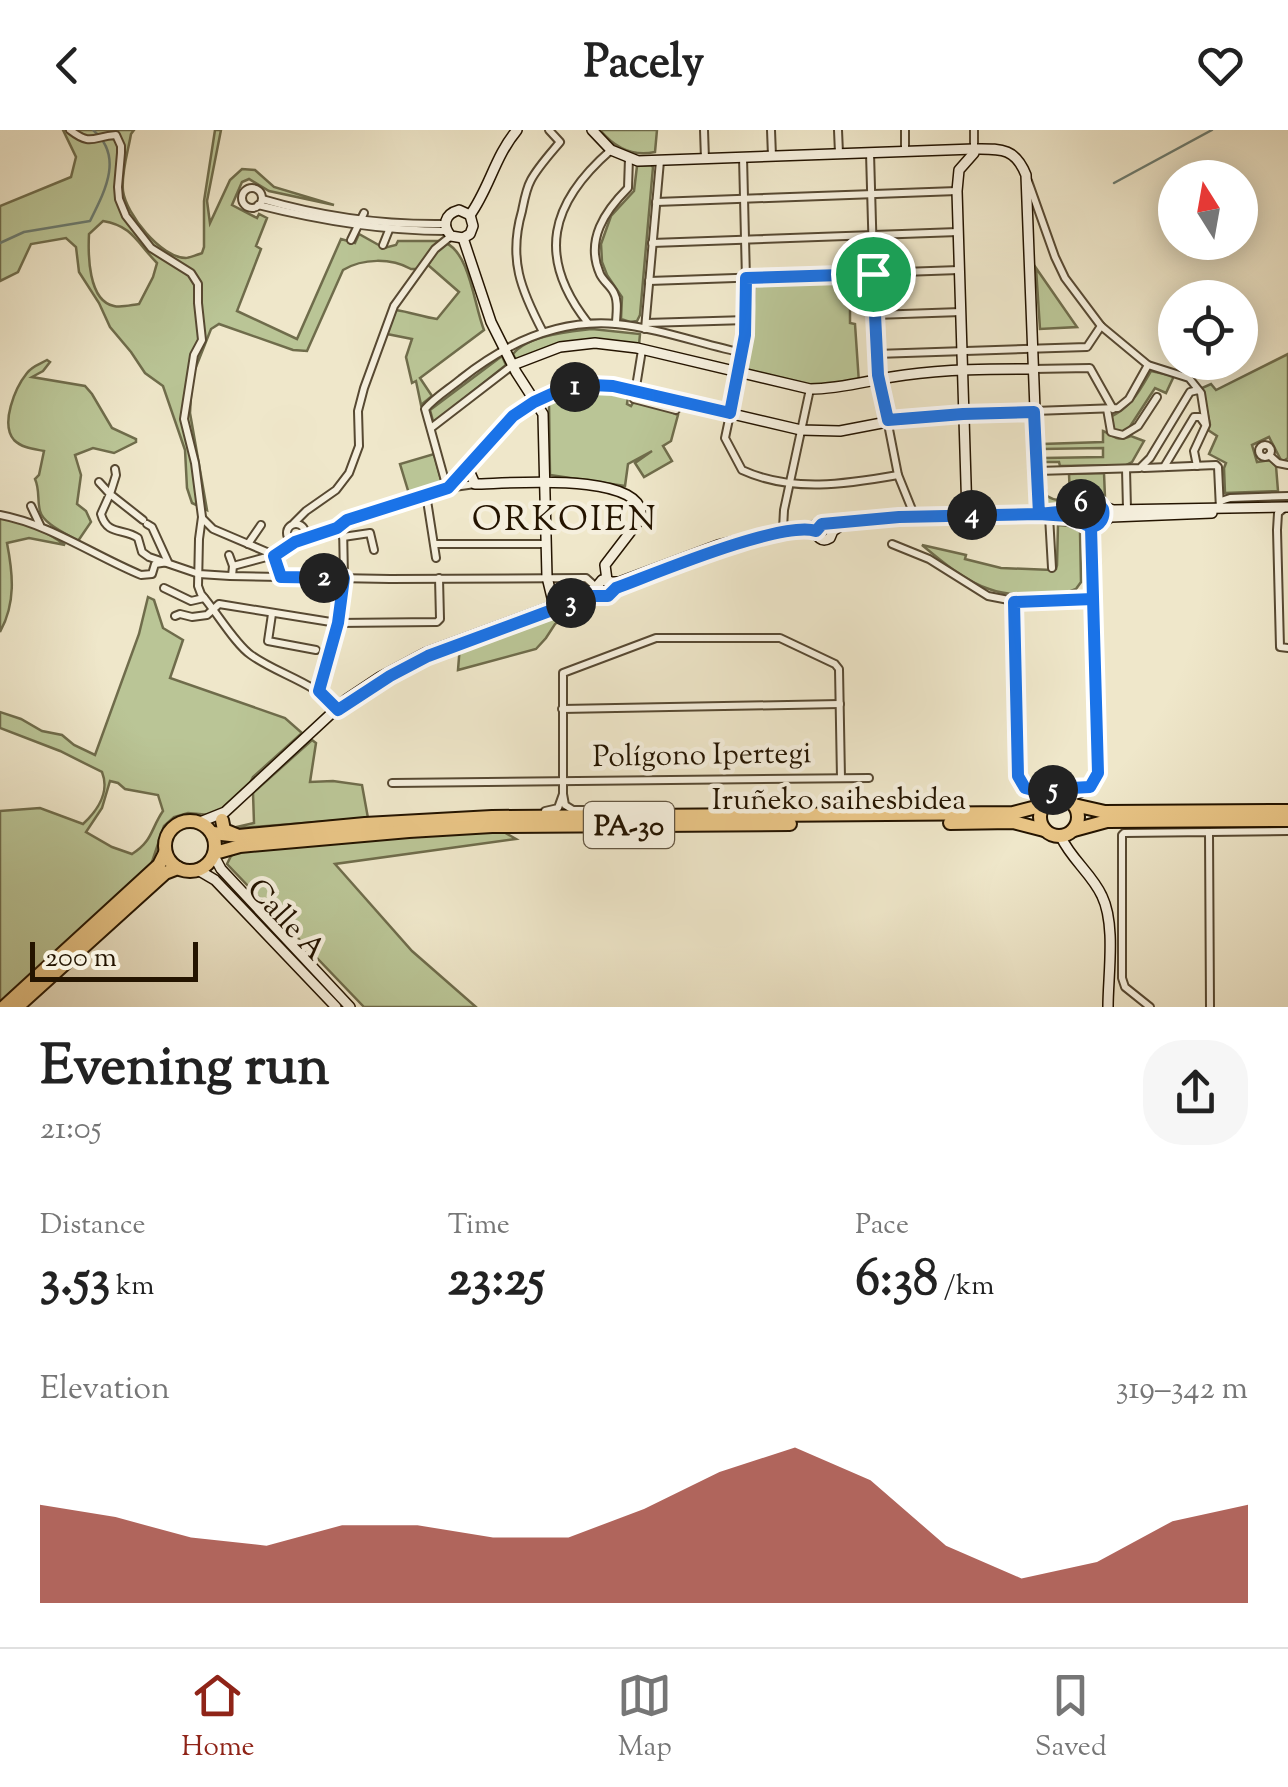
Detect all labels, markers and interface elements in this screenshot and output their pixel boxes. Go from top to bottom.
text: Pacely [584,33,704,98]
icon: back [40,38,95,93]
icon: heart [1193,38,1248,93]
north arrow [1158,160,1258,260]
map controls [1158,160,1258,380]
pin [831,232,916,317]
icon: arrive [846,247,901,302]
button: locate [1158,280,1258,380]
pin: 1 [550,362,600,412]
text: 1 [570,367,580,407]
pin: 6 [1056,479,1106,529]
text: 6 [1074,484,1088,524]
pin: 4 [947,490,997,540]
text: 4 [965,495,979,535]
district label: ORKOIEN [472,496,658,547]
pin: 2 [299,553,349,603]
text: 2 [317,558,331,598]
pin: 3 [546,578,596,628]
text: 3 [565,583,577,623]
street label: Polígono Ipertegi [592,733,812,780]
pin: 5 [1028,765,1078,815]
text: 5 [1048,770,1058,810]
street label: Iruñeko saihesbidea [712,780,966,823]
road number: PA-30 [584,802,674,848]
street label: Calle A [236,870,335,971]
scale bar [30,937,198,981]
text: 200 m [45,939,117,979]
text: Evening run [40,1030,329,1109]
button: share [1143,1040,1248,1145]
text: 21:05 [40,1107,102,1153]
text: Distance [40,1206,146,1246]
text: Time [448,1206,510,1246]
text: Pace [855,1206,909,1246]
text: 3.53 [40,1246,110,1318]
text: 23:25 [448,1246,545,1318]
text: 6:38 [855,1246,938,1318]
text: km [110,1267,155,1307]
text: /km [938,1267,994,1307]
text: Elevation [40,1367,170,1413]
text: 319–342 m [1116,1367,1248,1413]
tab: Home [181,1668,255,1768]
tab: Map [617,1668,672,1768]
tab: Saved [1035,1668,1107,1768]

